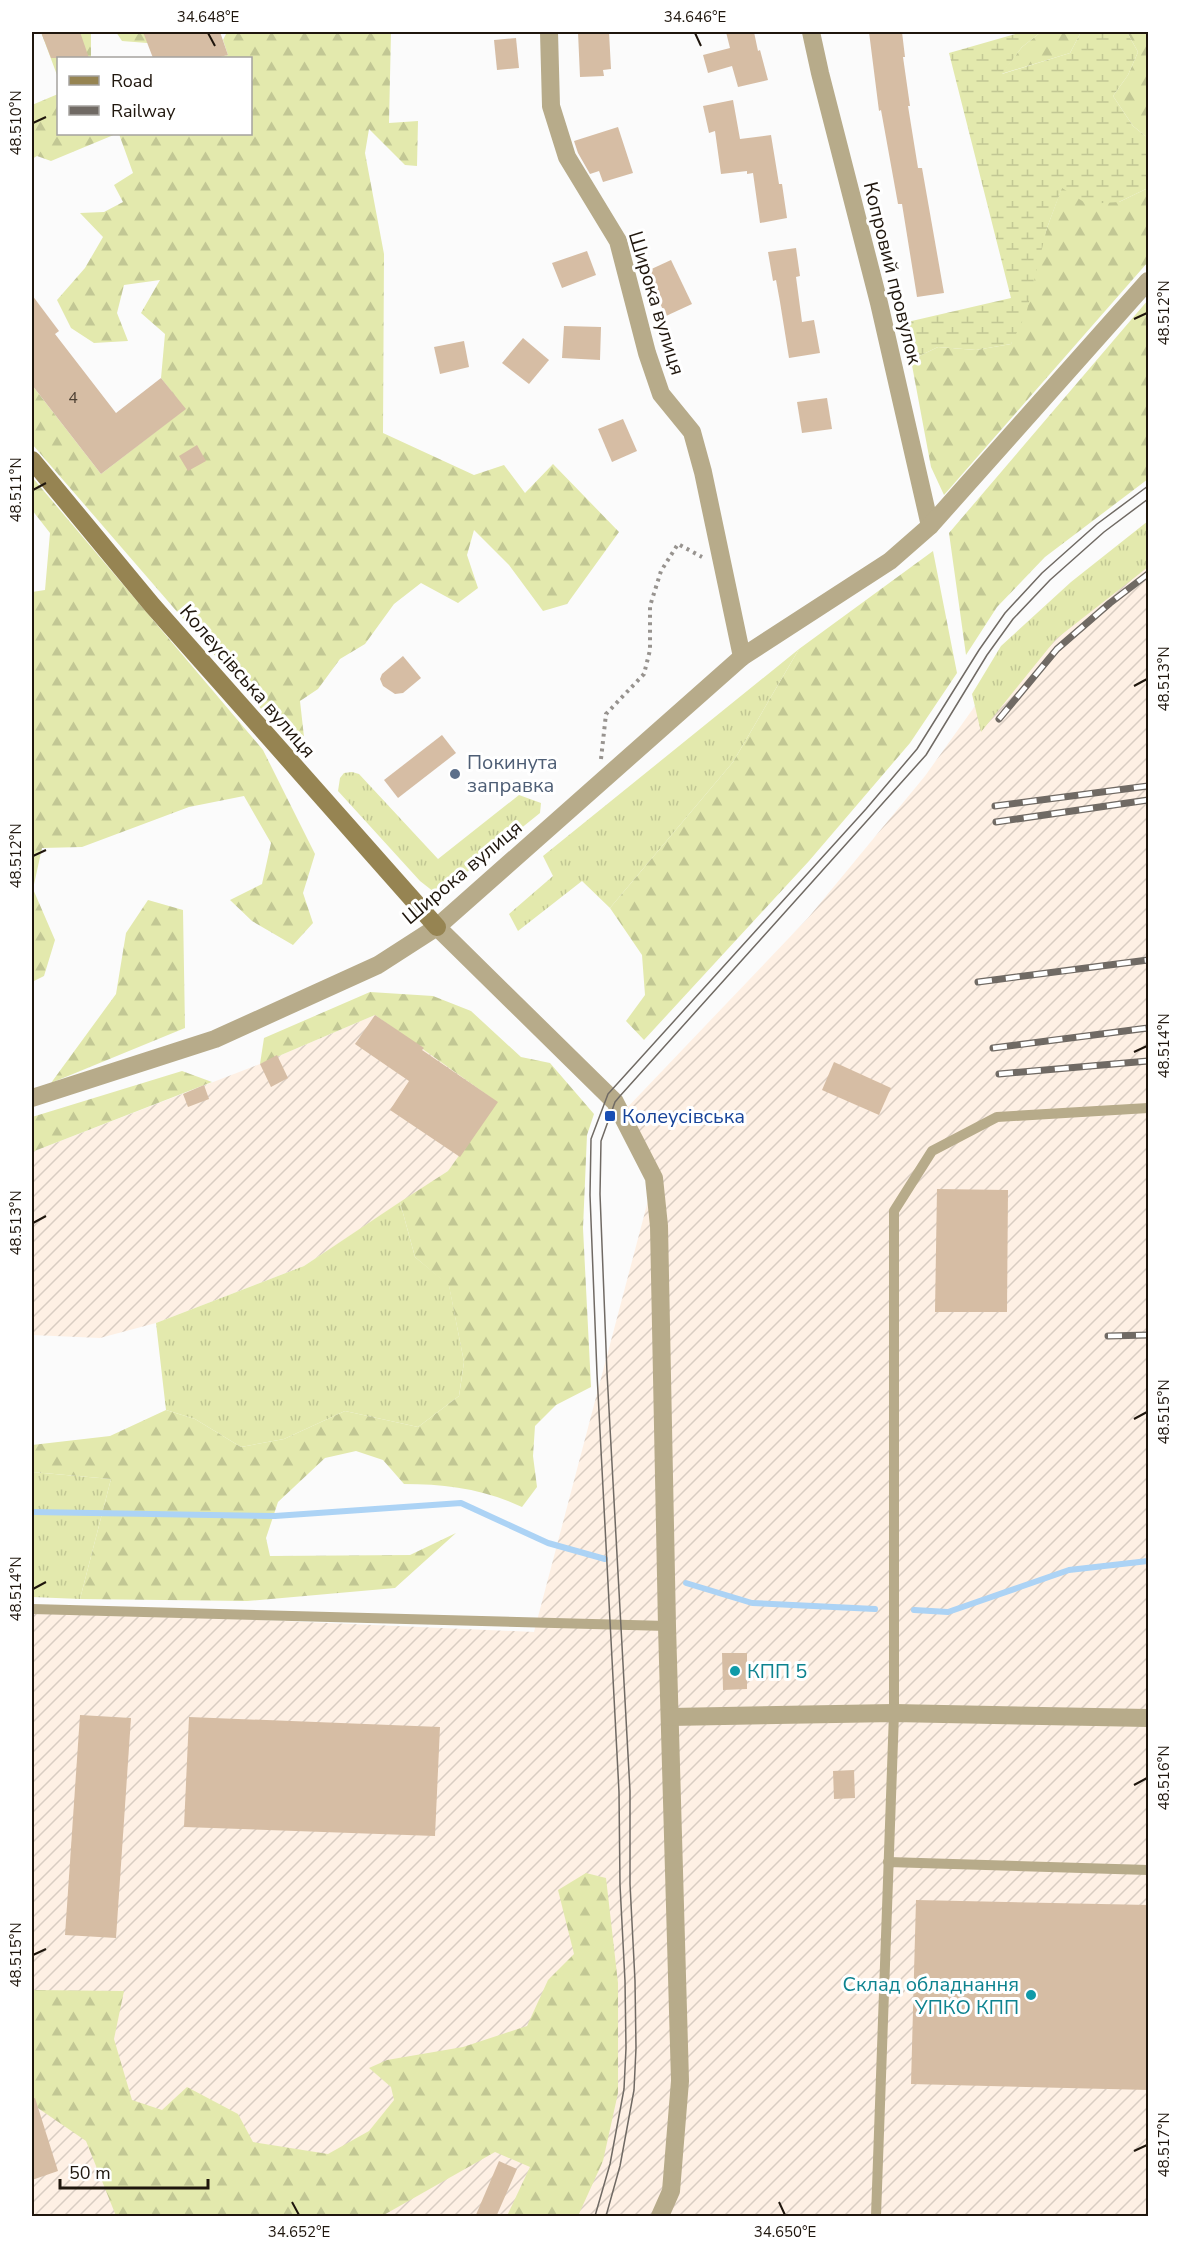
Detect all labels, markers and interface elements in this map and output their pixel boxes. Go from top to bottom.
text: 34.648°E [177,7,239,27]
text: 34.646°E [664,7,726,27]
legend [57,57,252,135]
text: Road [111,69,153,93]
text: 48.510°N [6,90,26,156]
text: Railway [111,99,176,123]
street label: Копровий провулок [857,179,928,368]
street label: Широка вулиця [622,228,691,378]
text: 48.512°N [1154,280,1174,346]
house number: 4 [68,387,78,409]
text: 48.511°N [6,457,26,523]
street label: Колеусівська вулиця [173,599,322,764]
text: 48.513°N [1154,646,1174,712]
place label: Покинута заправка [467,749,558,799]
marker: Покинута заправка [448,767,462,781]
street label: Широка вулиця [397,814,528,931]
text: 48.512°N [6,823,26,889]
text: 48.514°N [1154,1013,1174,1079]
place label: Колеусівська [622,1103,745,1130]
marker: Колеусівська [603,1109,617,1123]
text: 48.513°N [6,1190,26,1256]
text: 48.515°N [1154,1379,1174,1445]
text: 48.514°N [6,1556,26,1622]
place label: КПП 5 [747,1658,807,1685]
marker: КПП 5 [728,1664,742,1678]
text: 48.516°N [1154,1745,1174,1811]
text: 48.515°N [6,1922,26,1988]
place label: Склад обладнання УПКО КПП [842,1971,1019,2021]
marker: Склад обладнання УПКО КПП [1024,1988,1038,2002]
text: 48.517°N [1154,2112,1174,2178]
scale bar [60,2152,208,2190]
text: 50 m [69,2161,111,2185]
text: 34.652°E [268,2222,330,2242]
text: 34.650°E [754,2222,816,2242]

